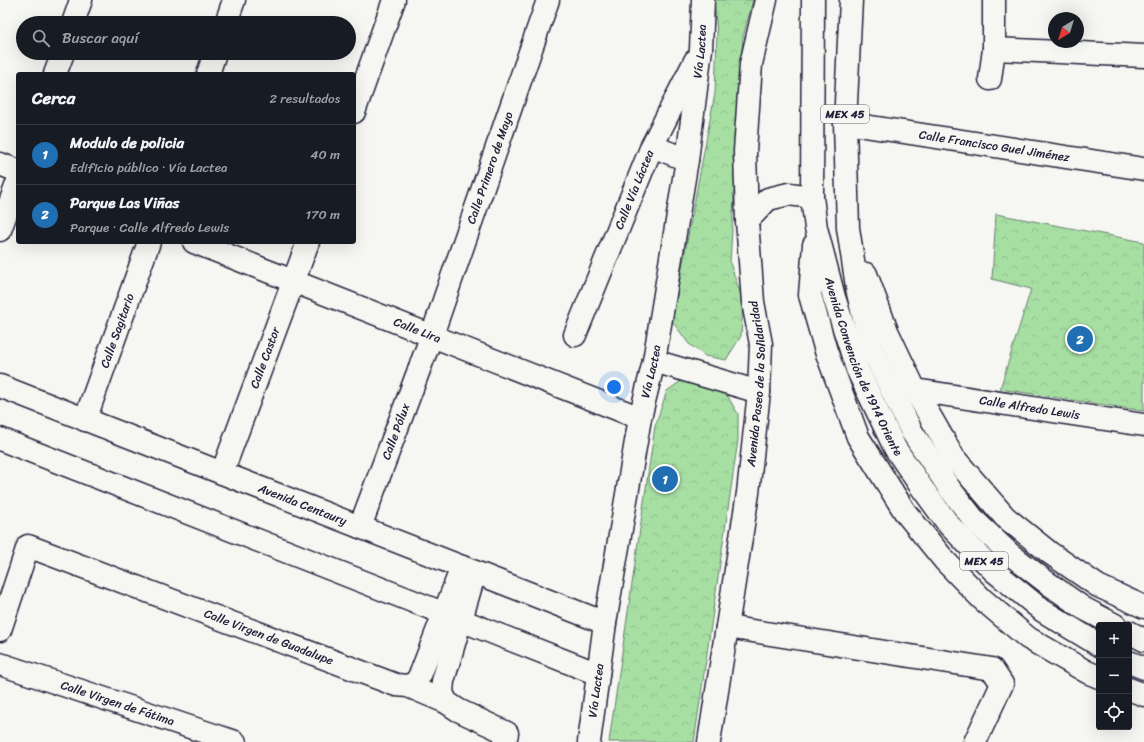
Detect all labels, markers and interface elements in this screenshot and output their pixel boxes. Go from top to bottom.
north arrow [1048,12,1084,48]
search box [16,16,356,60]
street label: Vía Lactea [686,24,713,80]
text: Buscar aquí [62,25,139,51]
icon: search [30,27,52,49]
text: Cerca [32,83,75,113]
text: 2 resultados [269,87,340,110]
road number: MEX 45 [821,105,869,123]
street label: Calle Primero de Mayo [460,108,520,227]
street label: Calle Francisco Guel Jiménez [917,124,1071,168]
text: Modulo de policia [70,130,184,156]
text: 1 [42,143,48,166]
text: 40 m [310,143,340,166]
street label: Calle Vía Láctea [608,146,661,233]
text: Edificio público · Vía Lactea [70,156,227,179]
text: Parque Las Viñas [70,190,179,216]
text: 2 [41,203,49,226]
text: 170 m [305,203,340,226]
text: Parque · Calle Alfredo Lewis [70,216,229,239]
street label: Avenida Convención de 1914 Oriente [818,274,909,461]
street label: Calle Sagitario [94,290,141,371]
street label: Avenida Paseo de la Solidaridad [740,298,772,469]
street label: Calle Lira [390,311,444,349]
street label: Calle Castor [243,323,287,392]
pin: 2 [1067,324,1093,354]
street label: Vía Lactea [634,343,668,400]
your location [604,377,624,397]
street label: Calle Alfredo Lewis [978,389,1082,426]
street label: Calle Pólux [375,399,417,463]
pin: 1 [652,464,678,494]
street label: Avenida Centaury [254,477,351,532]
road number: MEX 45 [960,552,1008,570]
street label: Calle Virgen de Guadalupe [201,602,337,672]
map controls [1096,622,1132,730]
button: + [1096,622,1132,658]
button: − [1096,658,1132,694]
street label: Vía Lactea [581,662,610,719]
street label: Calle Virgen de Fátima [58,674,178,732]
button: locate [1096,694,1132,730]

